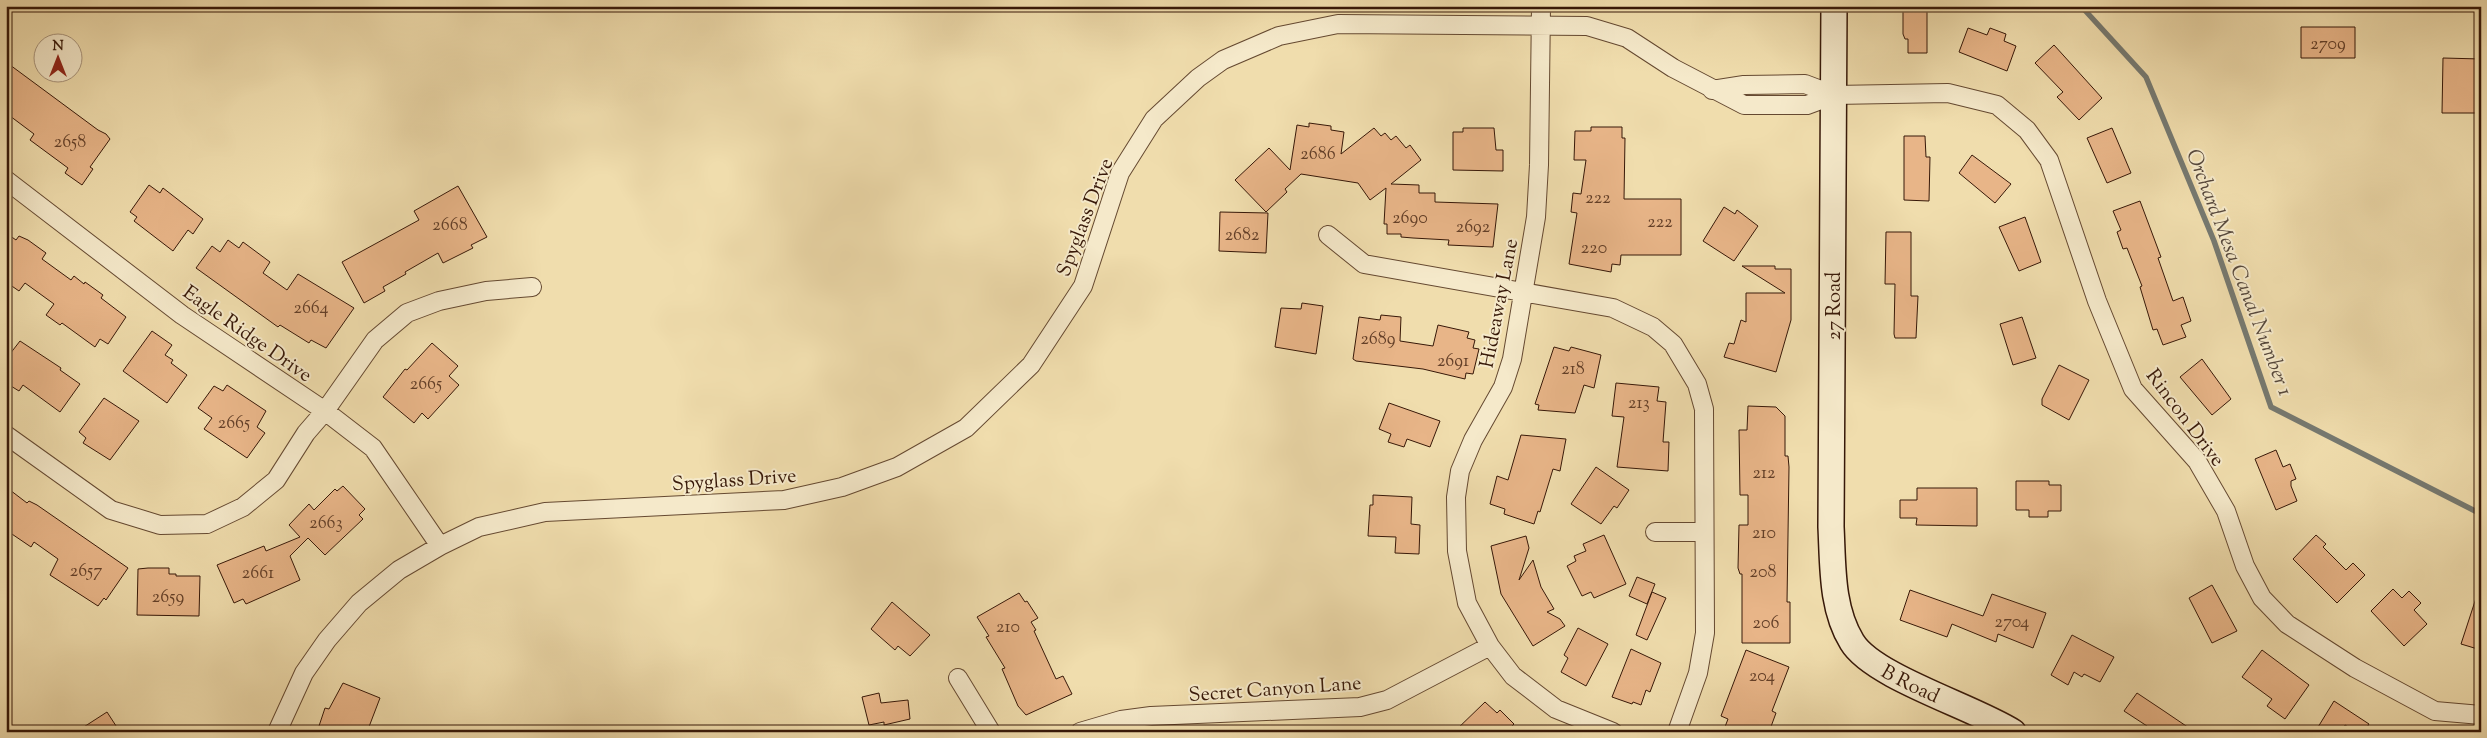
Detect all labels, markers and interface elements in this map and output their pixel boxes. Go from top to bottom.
north arrow [32,32,82,82]
house number: 2709 [2310,32,2346,58]
text: N [52,37,64,57]
house number: 2658 [54,130,86,156]
house number: 2686 [1300,142,1336,168]
water label: Orchard Mesa Canal Number 1 [2177,145,2299,401]
street label: Spyglass Drive [1050,154,1122,281]
house number: 222 [1585,186,1611,212]
house number: 2690 [1392,206,1428,232]
house number: 222 [1647,210,1673,236]
house number: 2668 [432,213,468,239]
house number: 2692 [1456,215,1491,241]
house number: 2682 [1225,223,1260,249]
street label: Hideaway Lane [1474,236,1527,371]
house number: 220 [1581,236,1607,262]
street label: 27 Road [1821,272,1850,340]
street label: Eagle Ridge Drive [176,280,317,391]
house number: 2664 [293,296,329,322]
house number: 2689 [1360,327,1396,353]
house number: 2691 [1437,349,1469,375]
house number: 218 [1561,357,1585,383]
street label: Rincon Drive [2138,364,2230,473]
house number: 2665 [410,372,442,398]
house number: 213 [1628,391,1650,417]
house number: 2665 [218,411,250,437]
house number: 212 [1753,461,1776,487]
street label: Spyglass Drive [671,463,797,500]
house number: 2663 [309,511,343,537]
house number: 210 [1752,521,1776,547]
house number: 2657 [70,559,102,585]
house number: 208 [1750,560,1776,586]
house number: 2661 [242,561,274,587]
house number: 2659 [152,585,184,611]
house number: 2704 [1995,610,2029,636]
house number: 206 [1753,611,1779,637]
house number: 210 [996,615,1020,641]
street label: B Road [1875,659,1944,712]
house number: 204 [1749,664,1775,690]
street label: Secret Canyon Lane [1188,670,1363,711]

